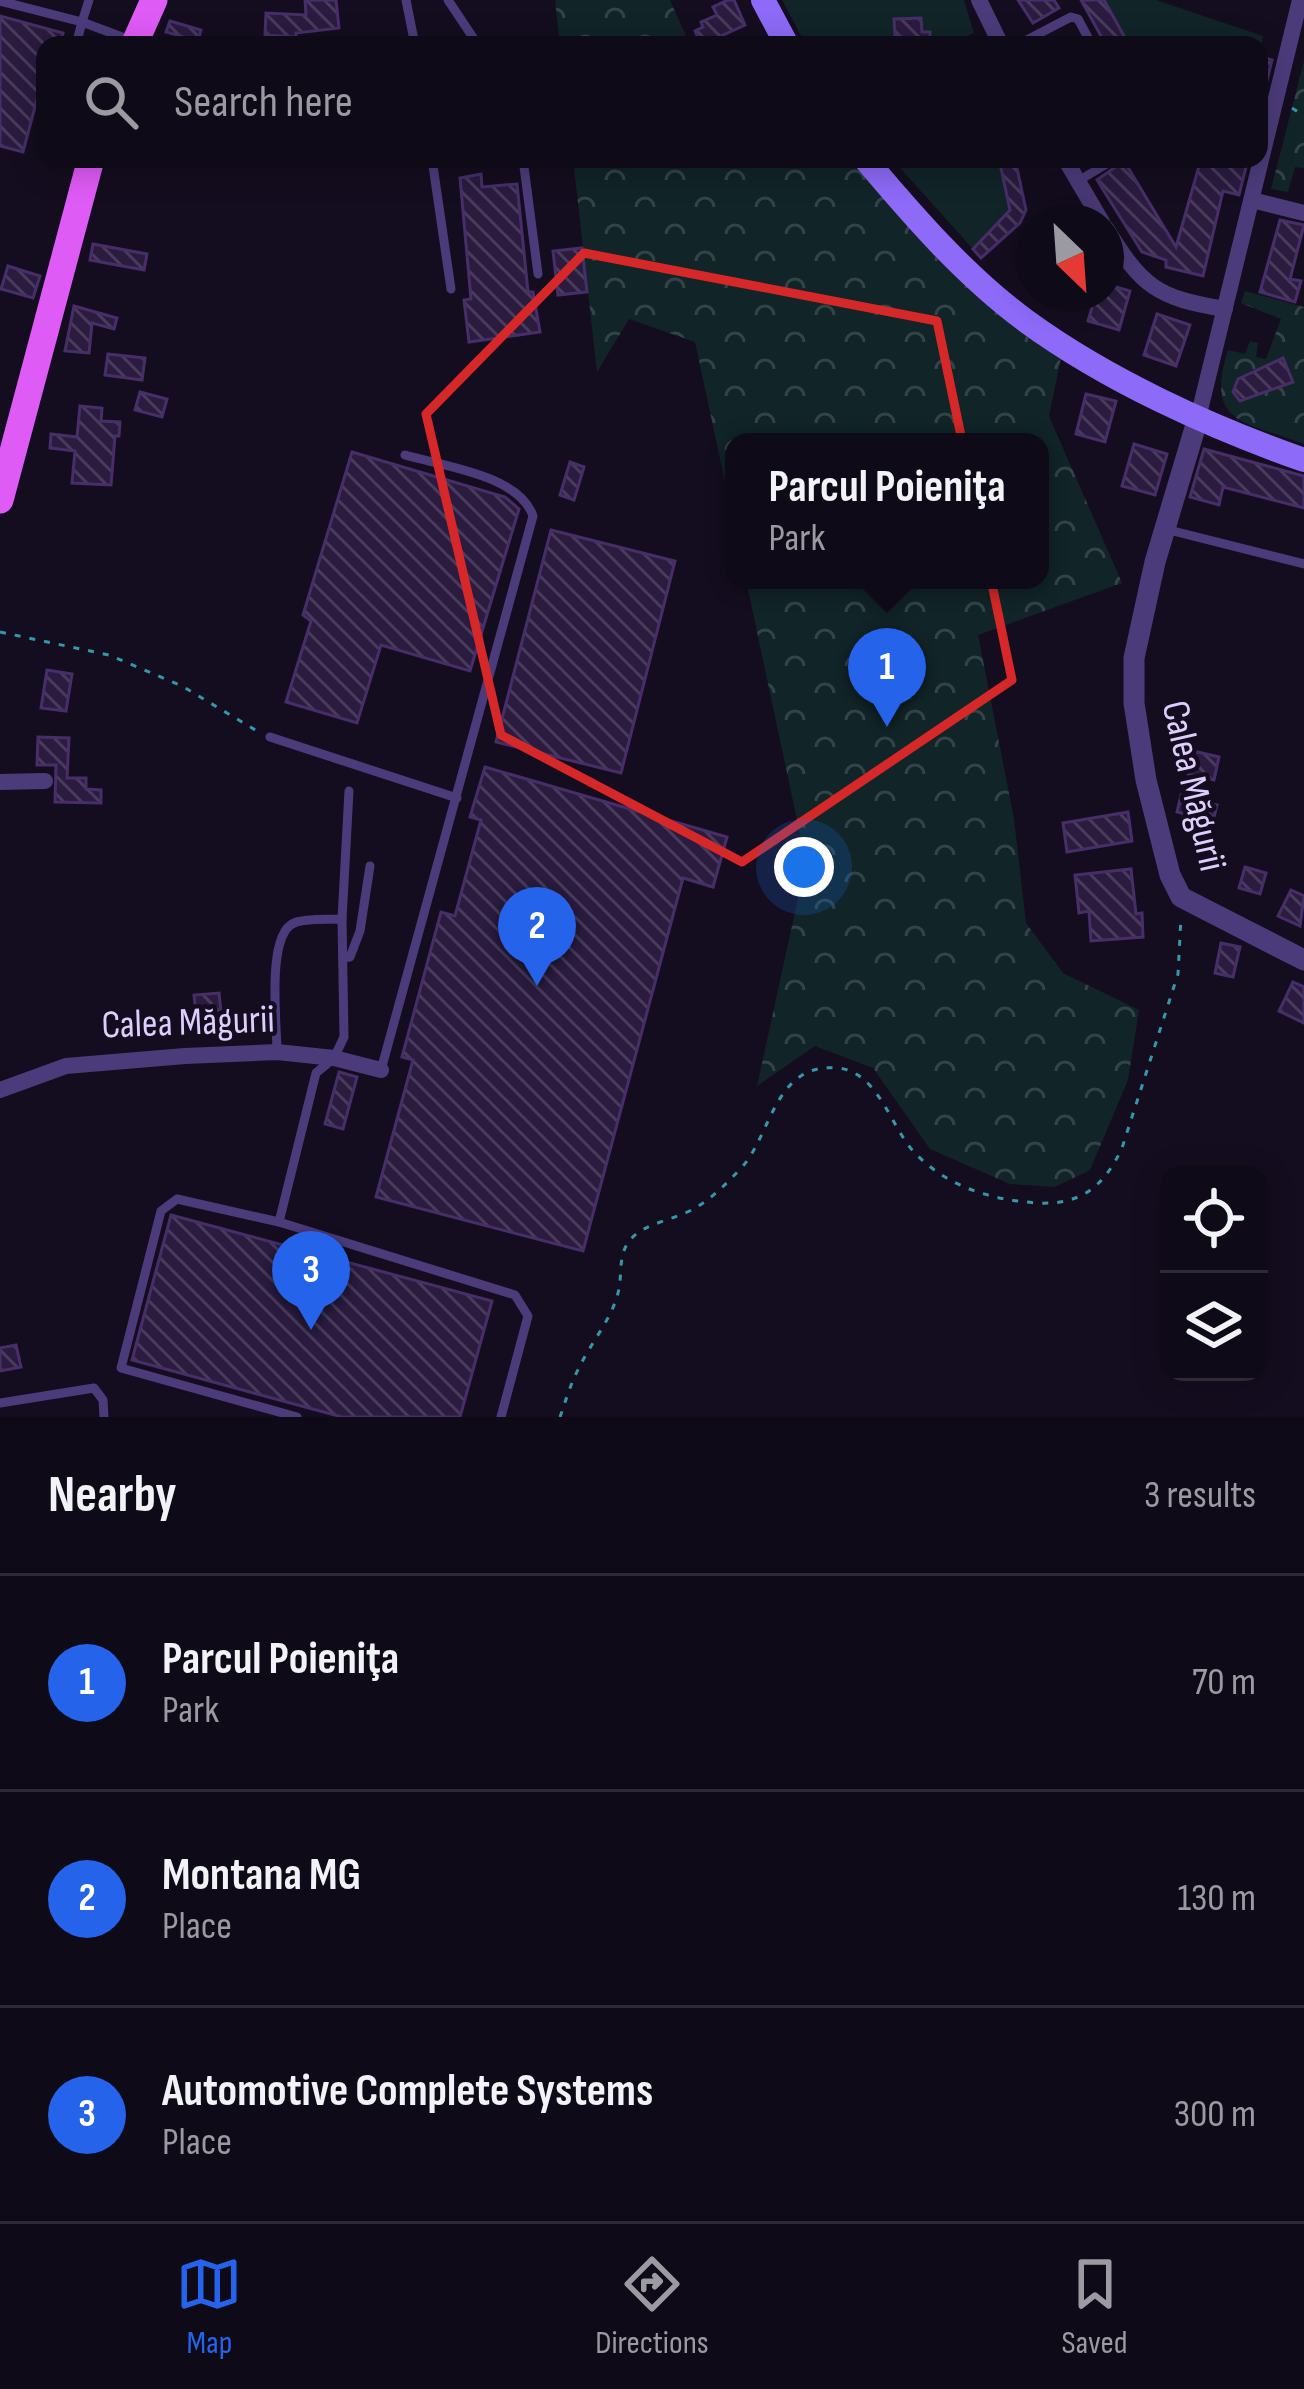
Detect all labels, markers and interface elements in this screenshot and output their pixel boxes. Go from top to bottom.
search box [36,36,1268,168]
icon: search [78,69,144,135]
text: Search here [174,75,353,130]
north arrow [1016,204,1124,312]
popup [725,433,1049,589]
text: Parcul Poieniţa [768,460,1006,515]
text: Park [768,515,825,562]
pin: 1 [848,628,926,727]
street label: Calea Măgurii [1151,696,1235,876]
your location [774,837,834,897]
pin: 2 [498,887,576,986]
street label: Calea Măgurii [101,996,275,1050]
map controls [1160,1165,1268,1381]
button: locate [1160,1165,1268,1273]
pin: 3 [272,1231,350,1330]
button: layers [1160,1273,1268,1381]
text: Nearby [48,1465,177,1526]
text: 3 results [1144,1472,1256,1519]
text: Parcul Poieniţa [162,1632,399,1687]
text: 1 [79,1659,95,1706]
text: 70 m [1192,1659,1256,1706]
text: Park [162,1687,219,1734]
text: Montana MG [162,1848,361,1903]
text: 2 [78,1875,96,1922]
text: 130 m [1177,1875,1256,1922]
text: Place [162,1903,232,1950]
text: Automotive Complete Systems [162,2064,653,2119]
text: 3 [78,2091,96,2138]
text: 300 m [1174,2091,1256,2138]
text: Place [162,2119,232,2166]
tab: Map [176,2251,242,2363]
tab: Directions [595,2251,709,2363]
tab: Saved [1061,2251,1128,2363]

